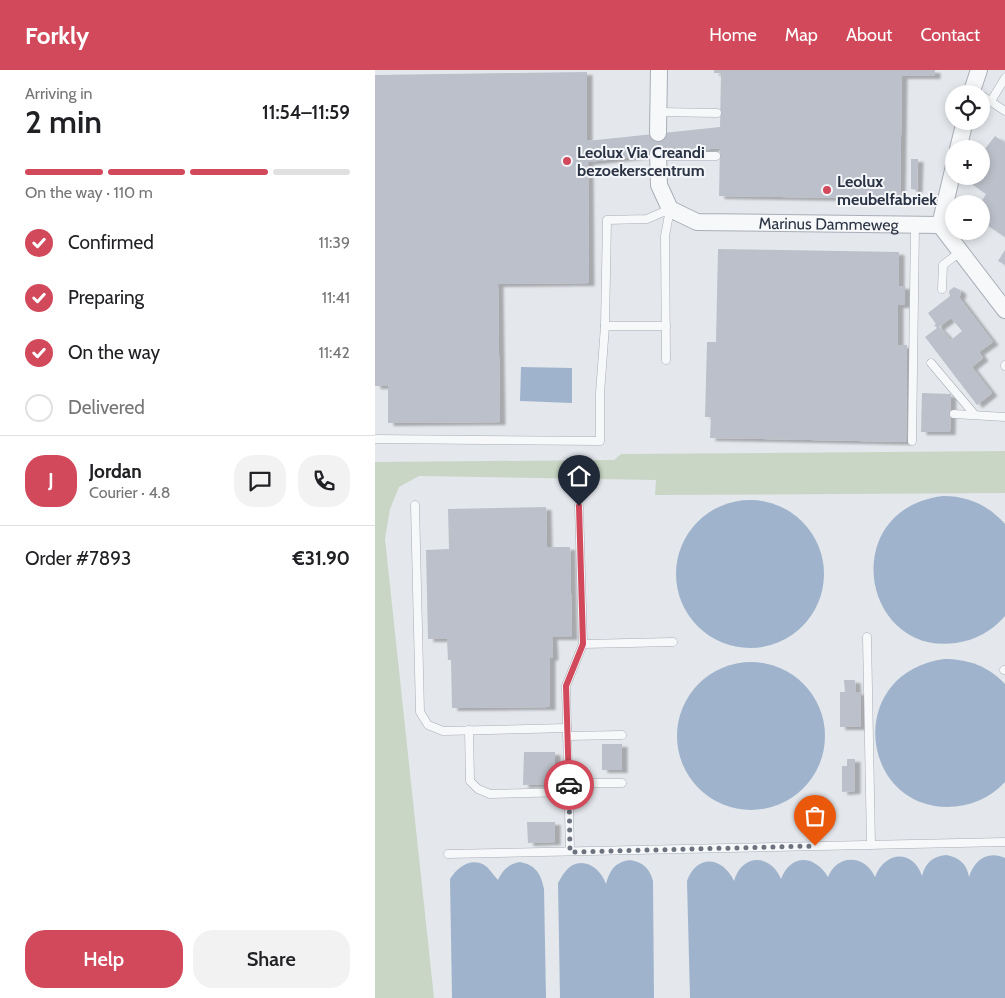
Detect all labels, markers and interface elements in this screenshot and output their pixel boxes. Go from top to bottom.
text: Forkly [25,21,89,50]
text: Home [709,24,757,46]
text: Map [785,24,818,46]
text: About [846,24,892,46]
text: Contact [920,24,980,46]
text: Arriving in [25,84,92,103]
map controls [945,85,990,240]
button: locate [945,85,990,130]
text: 11:54–11:59 [262,101,350,124]
text: 2 min [25,102,102,141]
button: + [945,140,990,185]
place label: Leolux Via Creandi bezoekerscentrum [577,143,705,180]
marker: Leolux Via Creandi bezoekerscentrum [561,155,573,167]
place label: Leolux meubelfabriek [837,172,937,209]
text: On the way · 110 m [25,183,153,202]
marker: Leolux meubelfabriek [821,184,833,196]
button: − [945,195,990,240]
street label: Marinus Dammeweg [759,214,900,234]
icon: check [25,229,53,257]
text: Confirmed [68,231,154,254]
text: 11:39 [318,233,350,252]
icon: check [25,284,53,312]
text: Preparing [68,286,144,309]
text: 11:41 [322,288,350,307]
icon: check [25,339,53,367]
text: On the way [68,341,160,364]
text: 11:42 [319,343,350,362]
text: Delivered [68,396,145,419]
button: chat [234,455,286,507]
button: phone [298,455,350,507]
pin [558,455,600,506]
text: Jordan [89,460,142,483]
icon: home [565,462,593,490]
text: J [48,469,54,492]
text: Courier · 4.8 [89,483,171,502]
text: Order #7893 [25,547,131,570]
text: €31.90 [293,547,350,570]
courier [544,760,594,810]
icon: car [555,771,583,799]
pin [794,795,836,846]
icon: bag [801,802,829,830]
button: Help [25,930,183,988]
button: Share [193,930,350,988]

